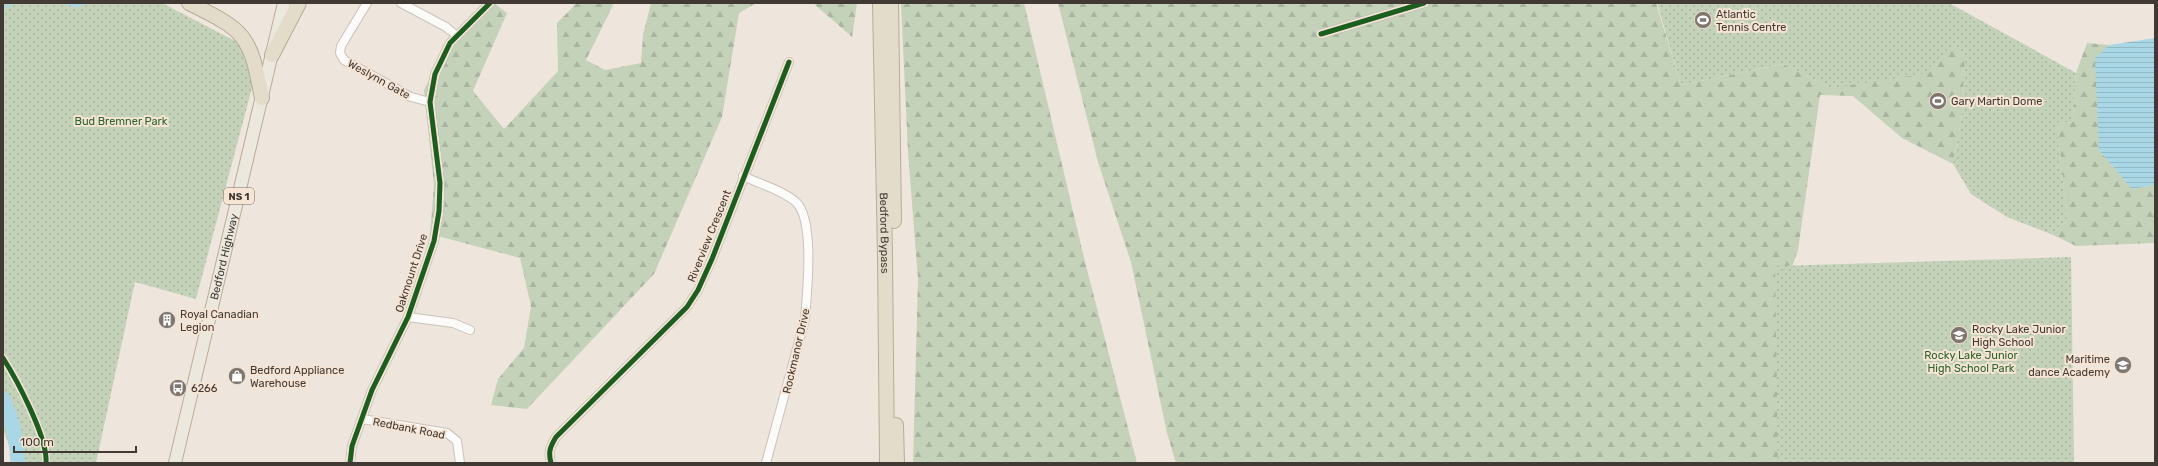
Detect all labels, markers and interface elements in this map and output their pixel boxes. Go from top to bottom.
place label: Atlantic Tennis Centre [1716,8,1786,34]
sports icon: Atlantic Tennis Centre [1693,10,1713,30]
street label: Weslynn Gate [345,57,412,102]
sports icon: Gary Martin Dome [1928,91,1948,111]
place label: Gary Martin Dome [1951,95,2042,108]
park label: Bud Bremner Park [75,115,168,128]
street label: Riverview Crescent [685,187,734,284]
road number: NS 1 [224,188,254,204]
street label: Bedford Bypass [877,192,891,274]
street label: Bedford Highway [208,212,241,301]
street label: Oakmount Drive [393,232,430,314]
street label: Rockmanor Drive [780,307,813,395]
place label: Royal Canadian Legion [180,308,259,334]
building icon: Royal Canadian Legion [157,310,177,330]
place label: Rocky Lake Junior High School [1972,323,2066,349]
school or university icon: Rocky Lake Junior High School [1949,325,1969,345]
park label: Rocky Lake Junior High School Park [1924,349,2019,375]
place label: Maritime dance Academy [2028,353,2110,379]
school or university icon: Maritime dance Academy [2113,355,2133,375]
place label: Bedford Appliance Warehouse [250,364,344,390]
shop icon: Bedford Appliance Warehouse [227,366,247,386]
bus stop icon: 6266 [168,378,188,398]
place label: 6266 [191,382,218,395]
street label: Redbank Road [372,415,446,442]
scale bar [14,428,136,454]
text: 100 m [20,435,54,449]

